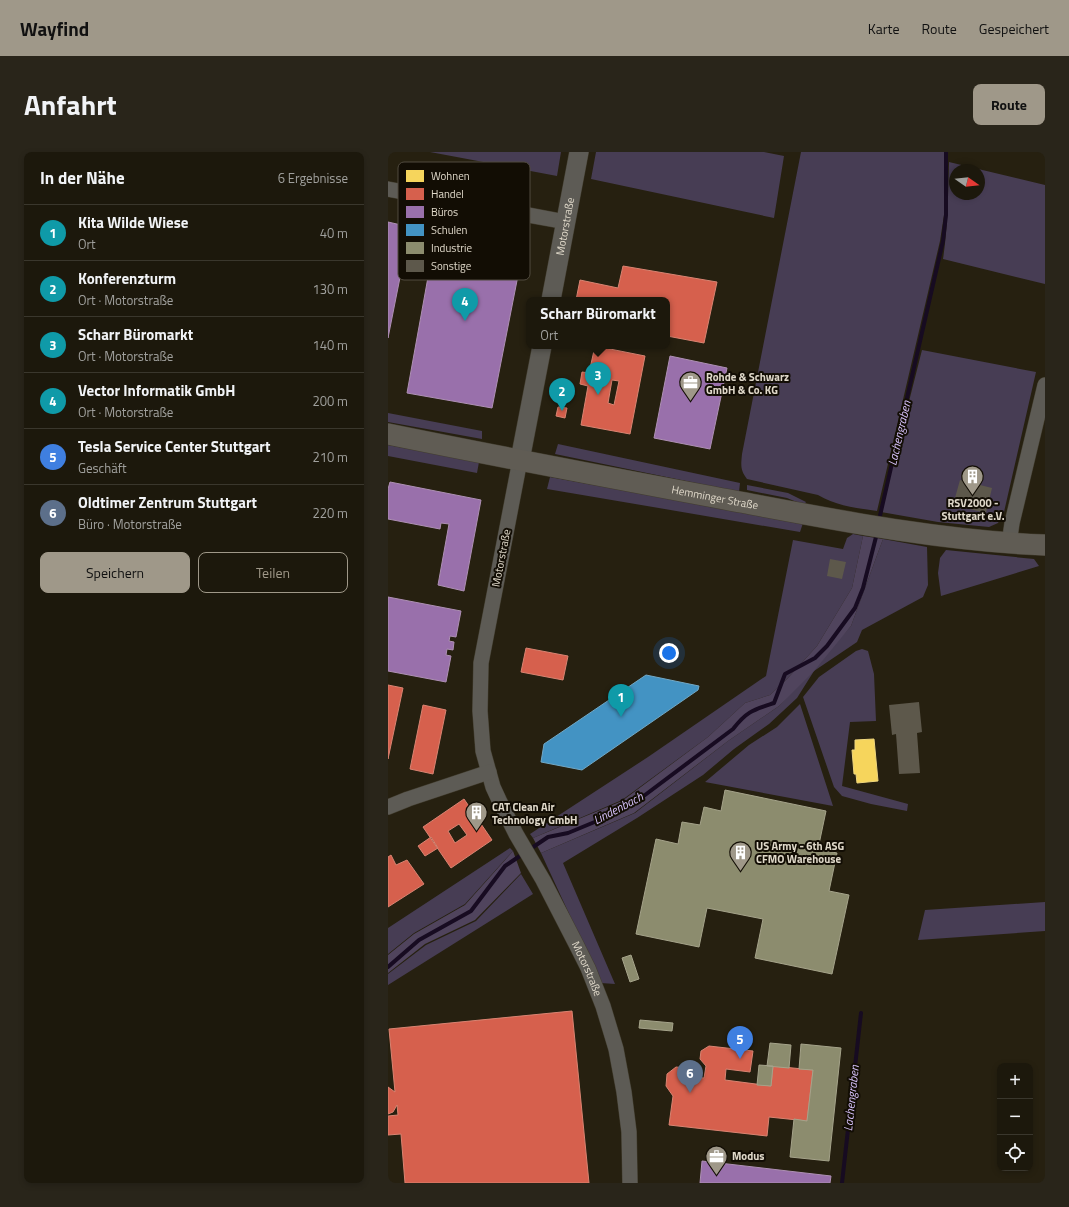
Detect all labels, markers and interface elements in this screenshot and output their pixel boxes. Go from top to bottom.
text: Wayfind [20,14,89,43]
text: Karte [868,18,900,39]
text: Route [922,18,957,39]
text: Gespeichert [979,18,1049,39]
text: Anfahrt [24,83,117,126]
button: Route [973,84,1045,125]
legend [398,162,530,280]
north arrow [949,164,985,200]
text: In der Nähe [40,165,125,191]
text: 6 Ergebnisse [278,168,348,188]
text: Wohnen [431,168,470,184]
text: Handel [431,186,464,202]
street label: Motorstraße [552,196,578,257]
text: Büros [431,204,458,220]
text: Kita Wilde Wiese [78,211,188,234]
text: Schulen [431,222,468,238]
text: 1 [49,223,57,243]
text: 40 m [320,223,348,243]
text: Ort [78,234,96,254]
text: Industrie [431,240,472,256]
text: Sonstige [431,258,472,274]
text: Konferenzturm [78,267,176,290]
text: 2 [49,279,57,299]
text: 130 m [312,279,348,299]
pin: 4 [452,288,478,321]
text: Ort · Motorstraße [78,290,173,310]
popup [526,297,670,349]
text: Scharr Büromarkt [540,302,656,325]
text: Scharr Büromarkt [78,323,193,346]
text: Ort [540,325,558,345]
text: 3 [49,335,57,355]
text: 140 m [312,335,348,355]
text: Ort · Motorstraße [78,346,173,366]
pin: 3 [585,362,611,395]
place label: Rohde & Schwarz GmbH & Co. KG [706,369,789,398]
office icon: Rohde & Schwarz GmbH & Co. KG [677,370,703,403]
pin: 2 [549,378,575,411]
text: Vector Informatik GmbH [78,379,235,402]
text: 4 [49,391,57,411]
text: 200 m [312,391,348,411]
water label: Lachengraben [882,398,916,467]
text: Ort · Motorstraße [78,402,173,422]
text: Tesla Service Center Stuttgart [78,435,270,458]
text: 5 [49,447,57,467]
text: 210 m [312,447,348,467]
text: Geschäft [78,458,127,478]
building icon: RSV2000 - Stuttgart e.V. [960,464,986,497]
street label: Hemminger Straße [670,481,760,513]
text: Oldtimer Zentrum Stuttgart [78,491,257,514]
place label: RSV2000 - Stuttgart e.V. [941,495,1005,524]
text: 6 [49,503,57,523]
text: 220 m [312,503,348,523]
text: Büro · Motorstraße [78,514,182,534]
street label: Motorstraße [488,527,515,588]
button: Speichern [40,552,190,593]
button: Teilen [198,552,348,593]
your location [659,643,679,663]
pin: 1 [608,684,634,717]
water label: Lindenbach [590,786,647,829]
place label: CAT Clean Air Technology GmbH [492,799,578,828]
building icon: CAT Clean Air Technology GmbH [463,800,489,833]
place label: US Army - 6th ASG CFMO Warehouse [756,838,845,867]
building icon: US Army - 6th ASG CFMO Warehouse [728,839,754,872]
street label: Motorstraße [568,938,606,999]
pin: 5 [727,1026,753,1059]
pin: 6 [677,1060,703,1093]
water label: Lachengraben [838,1063,864,1132]
map controls [997,1063,1033,1171]
button: + [997,1063,1033,1099]
button: − [997,1099,1033,1135]
button: locate [997,1135,1033,1171]
office icon: Modus [704,1143,730,1176]
place label: Modus [732,1148,765,1164]

